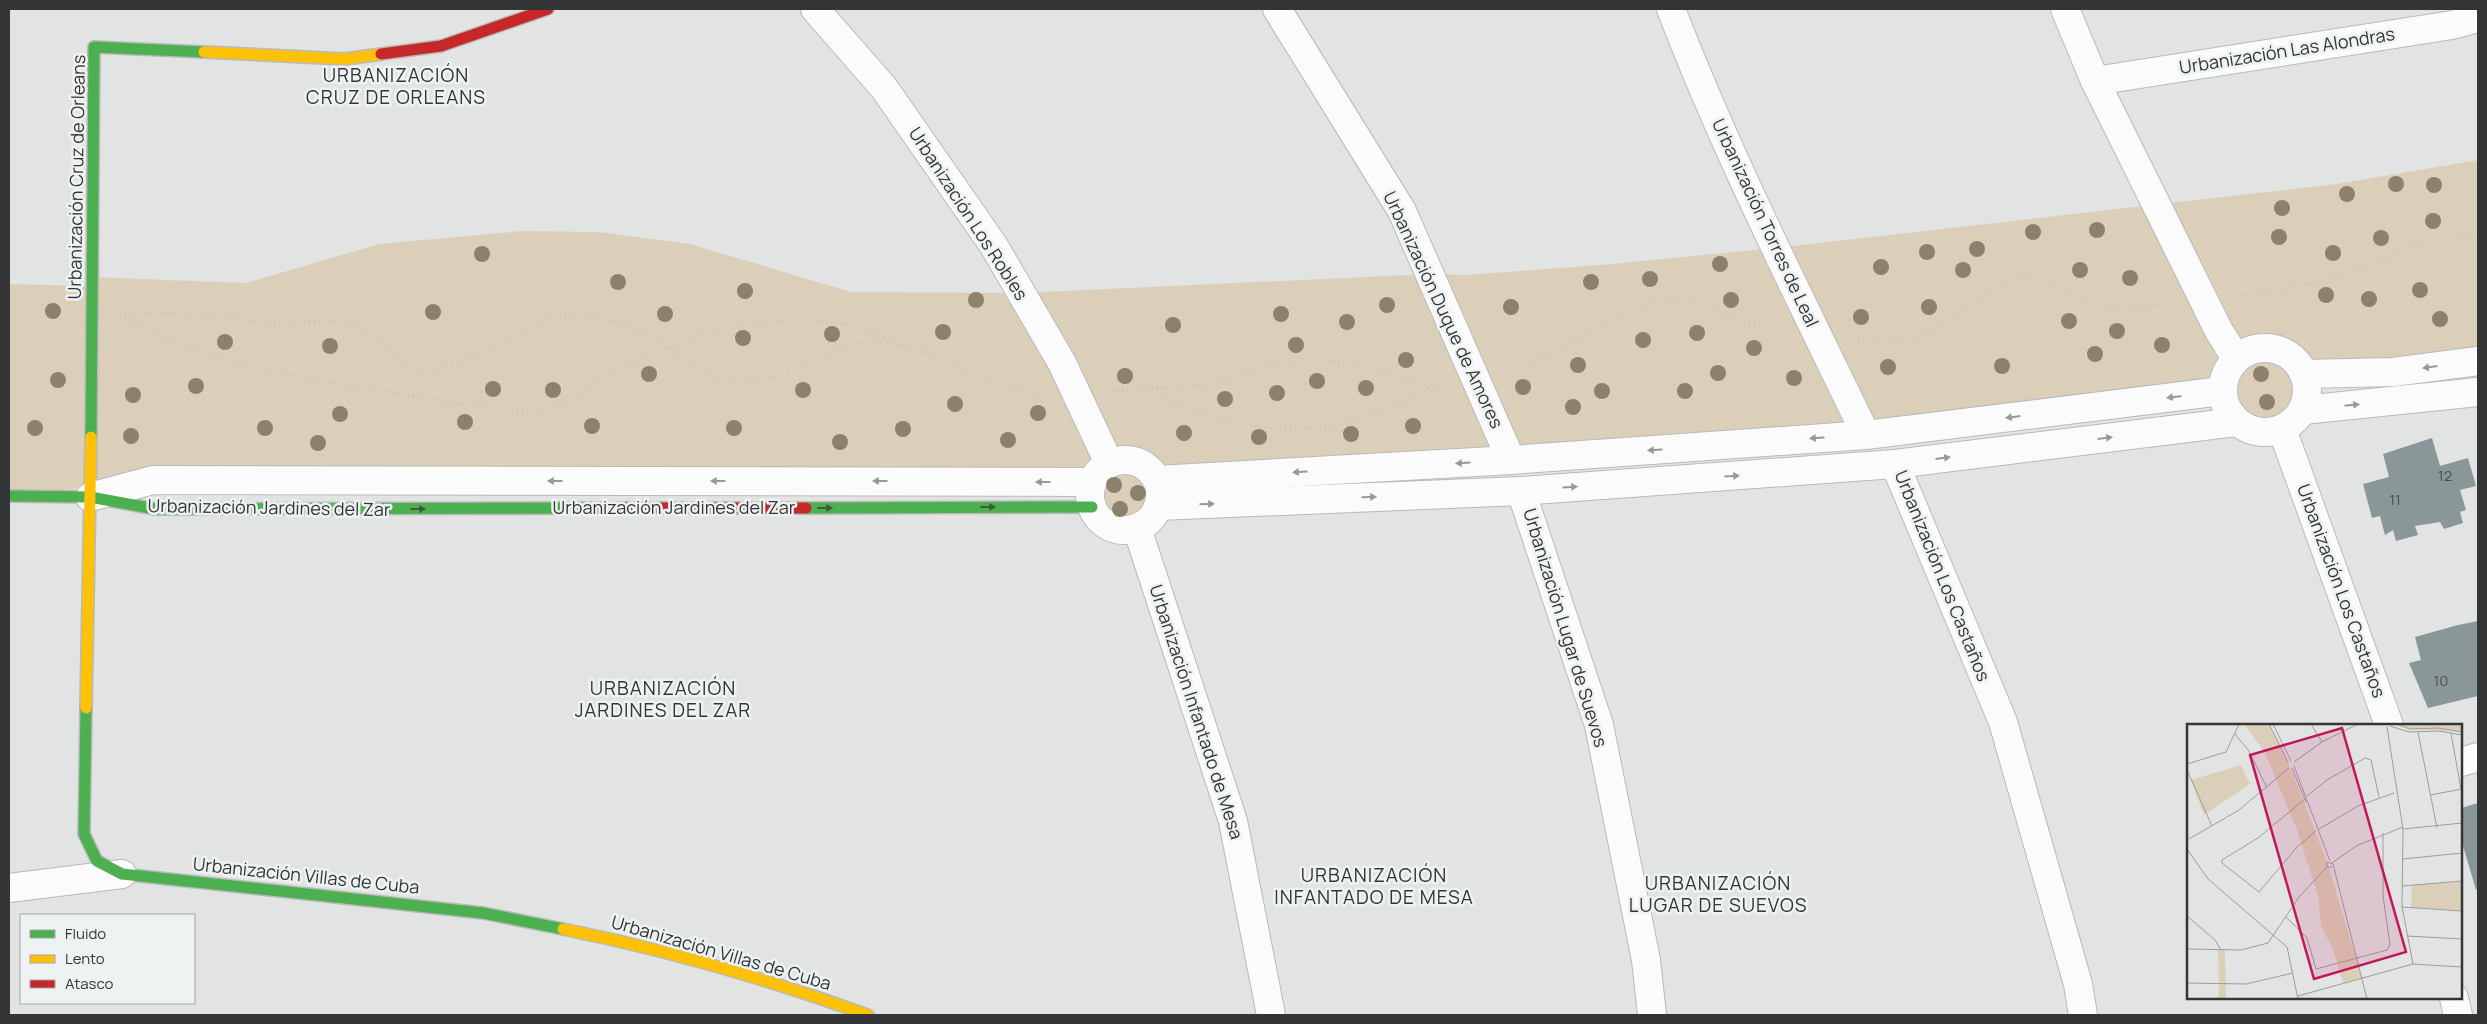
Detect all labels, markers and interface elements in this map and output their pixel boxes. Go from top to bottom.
street label: Urbanización Las Alondras [2177,21,2396,79]
street label: Urbanización Cruz de Orleans [62,54,90,300]
district label: URBANIZACIÓN CRUZ DE ORLEANS [306,62,486,110]
street label: Urbanización Torres de Leal [1707,114,1825,331]
street label: Urbanización Los Robles [904,122,1034,305]
street label: Urbanización Duque de Amores [1378,187,1510,432]
one-way arrow [2422,364,2438,372]
one-way arrow [2166,393,2182,401]
one-way arrow [2344,401,2360,409]
one-way arrow [2004,413,2020,421]
one-way arrow [2097,434,2113,442]
one-way arrow [1809,435,1825,443]
one-way arrow [1647,446,1663,454]
one-way arrow [1936,454,1952,462]
one-way arrow [1454,459,1470,467]
house number: 12 [2438,465,2452,486]
street label: Urbanización Los Castaños [1890,467,1996,685]
one-way arrow [1292,469,1308,477]
one-way arrow [1724,471,1740,479]
one-way arrow [547,477,563,485]
one-way arrow [710,477,726,485]
one-way arrow [872,477,888,485]
one-way arrow [1035,478,1051,486]
street label: Urbanización Los Castaños [2292,481,2392,701]
one-way arrow [1562,483,1578,491]
house number: 11 [2389,489,2401,510]
street label: Urbanización Jardines del Zar [147,493,391,521]
one-way arrow [1361,493,1377,501]
street label: Urbanización Jardines del Zar [553,495,796,519]
one-way arrow [1199,500,1215,508]
one-way arrow [980,503,996,511]
one-way arrow [818,504,834,512]
one-way arrow [410,505,426,513]
street label: Urbanización Lugar de Suevos [1518,505,1614,750]
street label: Urbanización Infantado de Mesa [1144,581,1249,842]
house number: 10 [2434,670,2449,691]
district label: URBANIZACIÓN JARDINES DEL ZAR [575,675,751,723]
inset map [2187,724,2462,999]
street label: Urbanización Villas de Cuba [192,851,421,899]
district label: URBANIZACIÓN INFANTADO DE MESA [1274,862,1474,910]
district label: URBANIZACIÓN LUGAR DE SUEVOS [1629,870,1807,918]
street label: Urbanización Villas de Cuba [609,909,834,995]
legend [20,914,195,1004]
text: Fluido [65,923,106,944]
text: Lento [65,948,105,969]
text: Atasco [65,973,113,994]

